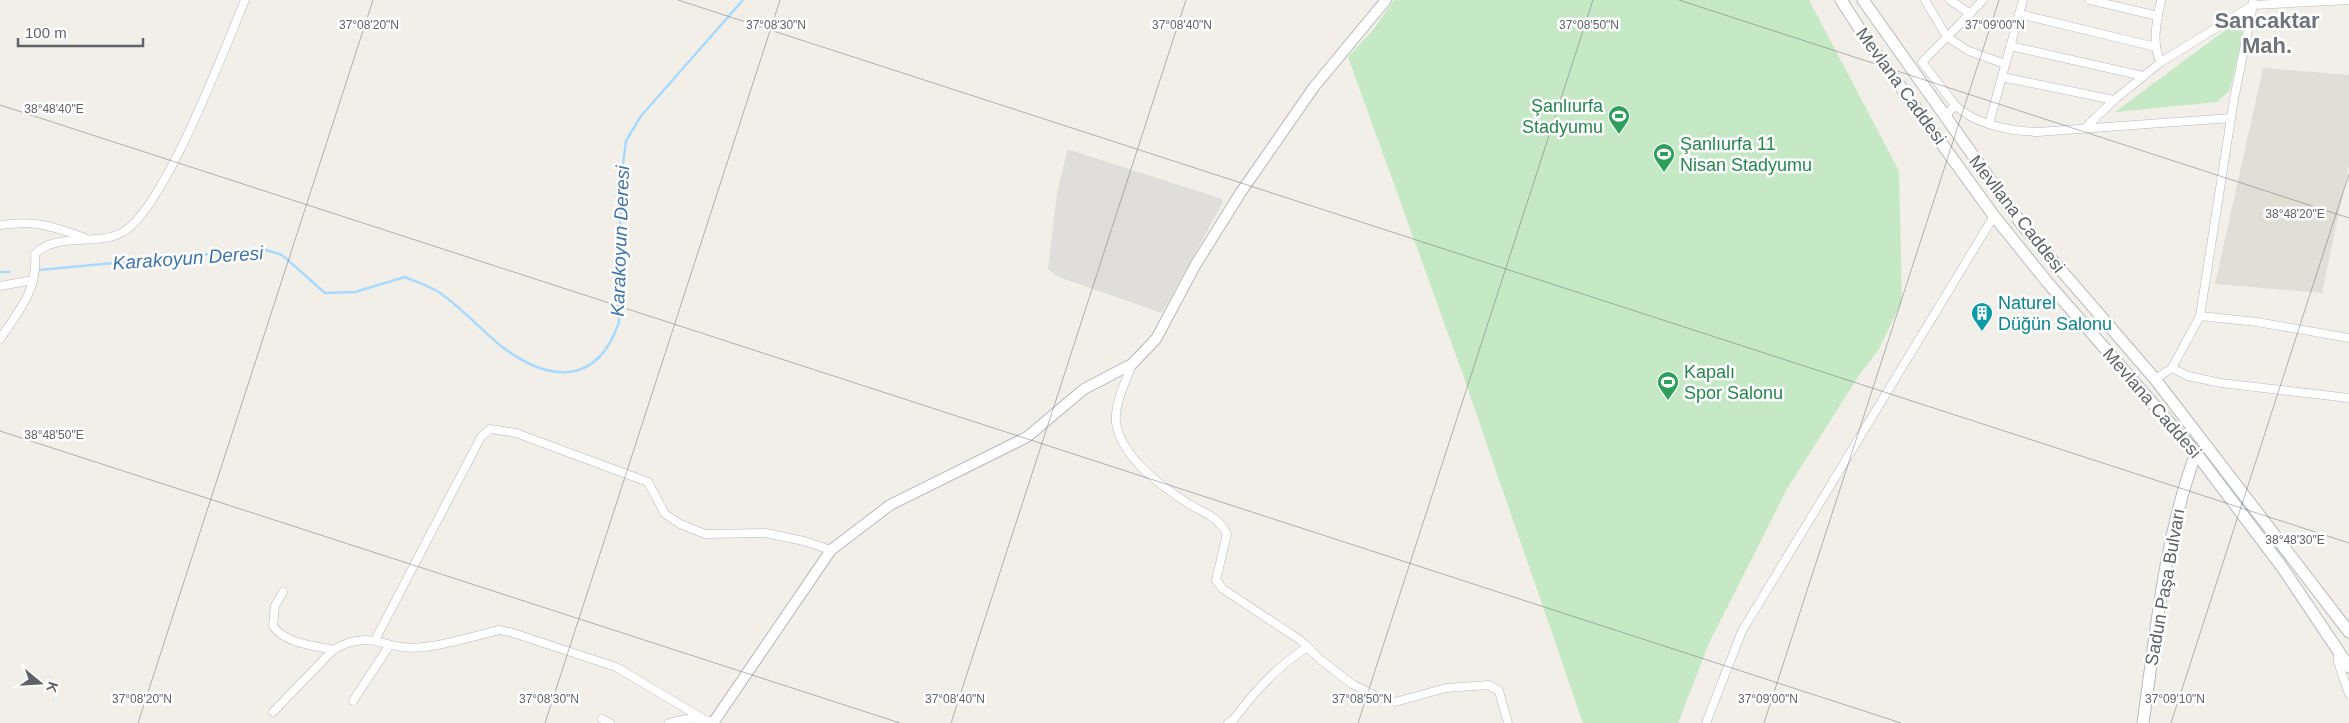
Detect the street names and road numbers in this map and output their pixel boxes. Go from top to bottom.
street label: Mevlana Caddesi [1852,24,1950,148]
street label: Mevllana Caddesi [1965,151,2069,277]
street label: Mevlana Caddesi [2099,344,2205,462]
street label: Sadun Paşa Bulvarı [2141,507,2189,667]

